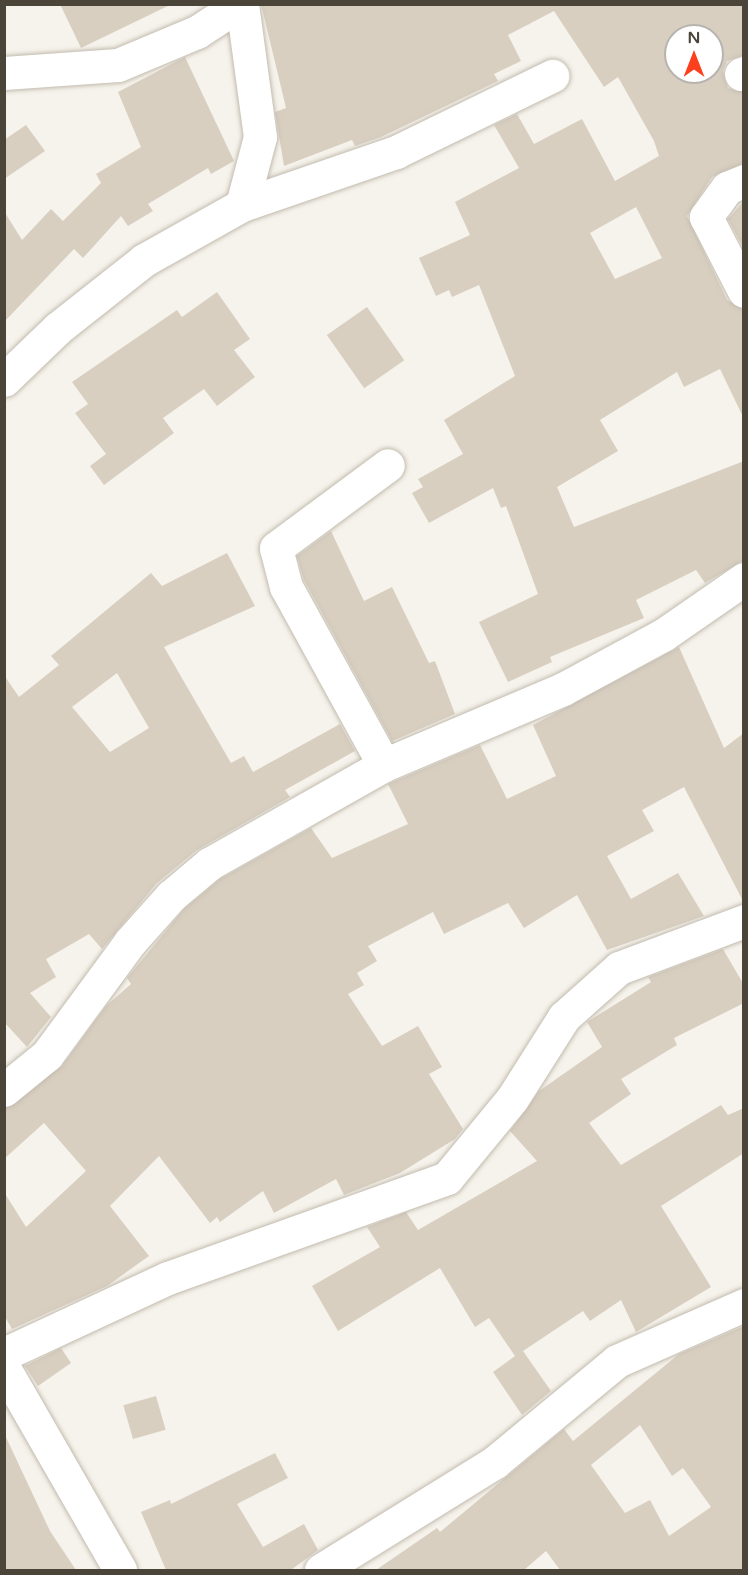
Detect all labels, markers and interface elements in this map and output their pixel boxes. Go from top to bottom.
north arrow [664,24,724,84]
text: N [688,28,700,48]

